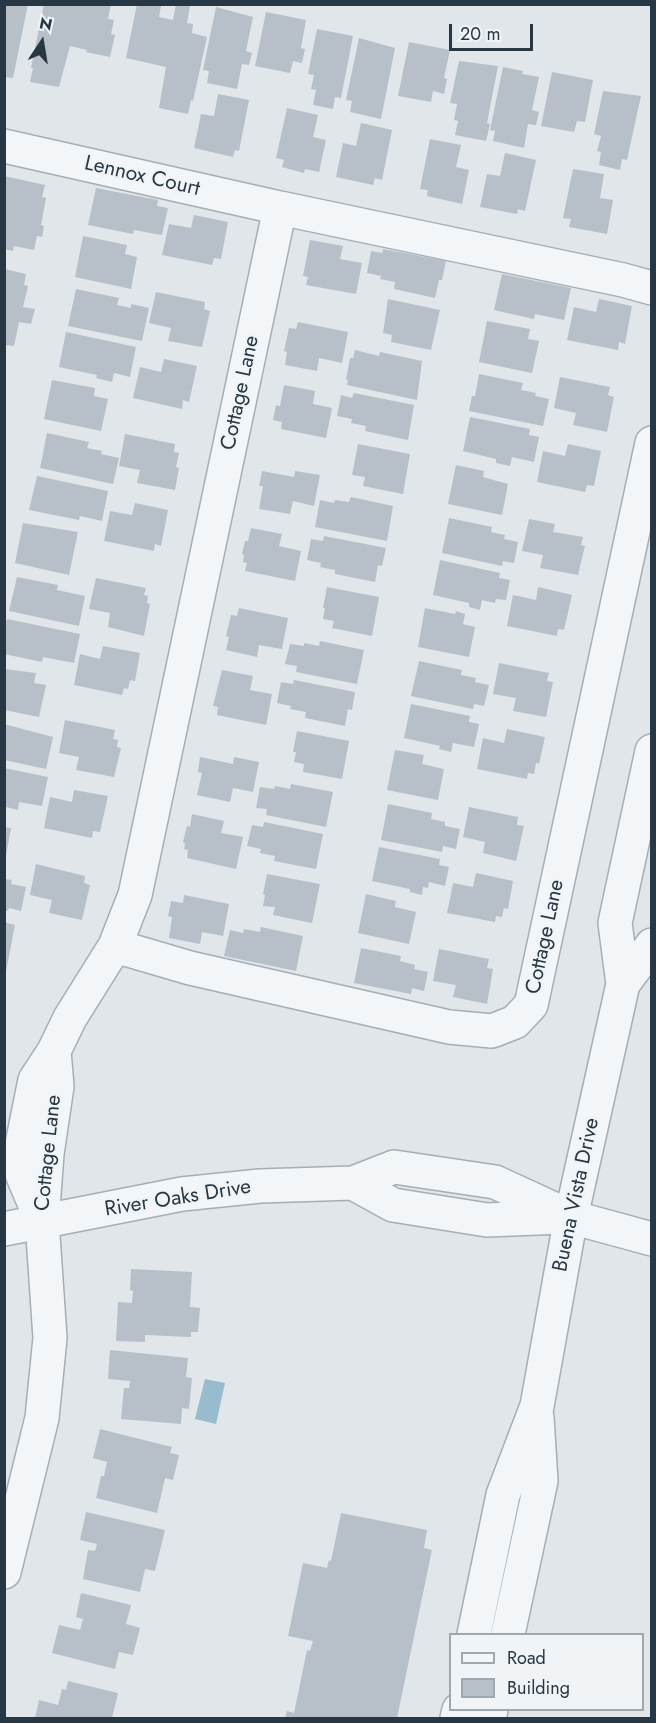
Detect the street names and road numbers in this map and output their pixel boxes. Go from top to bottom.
street label: Lennox Court [82,151,202,203]
street label: Cottage Lane [217,333,265,453]
street label: Cottage Lane [522,877,570,997]
street label: Cottage Lane [30,1094,68,1212]
street label: Buena Vista Drive [548,1116,606,1274]
street label: River Oaks Drive [103,1175,253,1223]

